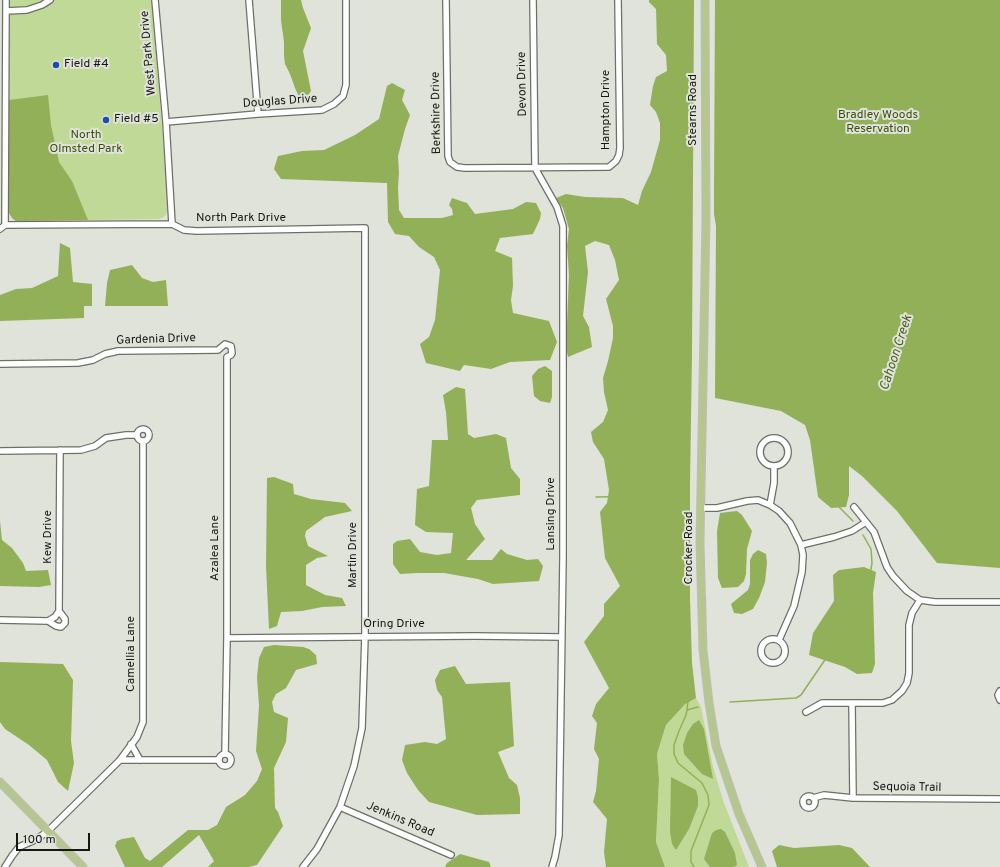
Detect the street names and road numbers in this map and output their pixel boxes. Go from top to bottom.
street label: West Park Drive [138,10,160,96]
street label: Devon Drive [515,51,531,117]
street label: Hampton Drive [600,70,614,150]
street label: Berkshire Drive [429,71,445,155]
street label: Stearns Road [687,74,701,146]
street label: Douglas Drive [242,92,318,112]
street label: North Park Drive [196,212,286,226]
street label: Gardenia Drive [116,331,196,349]
street label: Lansing Drive [545,477,559,551]
street label: Kew Drive [42,510,56,564]
street label: Crocker Road [683,512,697,584]
street label: Azalea Lane [209,515,223,581]
street label: Martin Drive [347,522,361,588]
street label: Camellia Lane [125,616,139,692]
street label: Oring Drive [363,618,425,632]
street label: Sequoia Trail [872,780,942,796]
street label: Jenkins Road [364,799,436,841]

